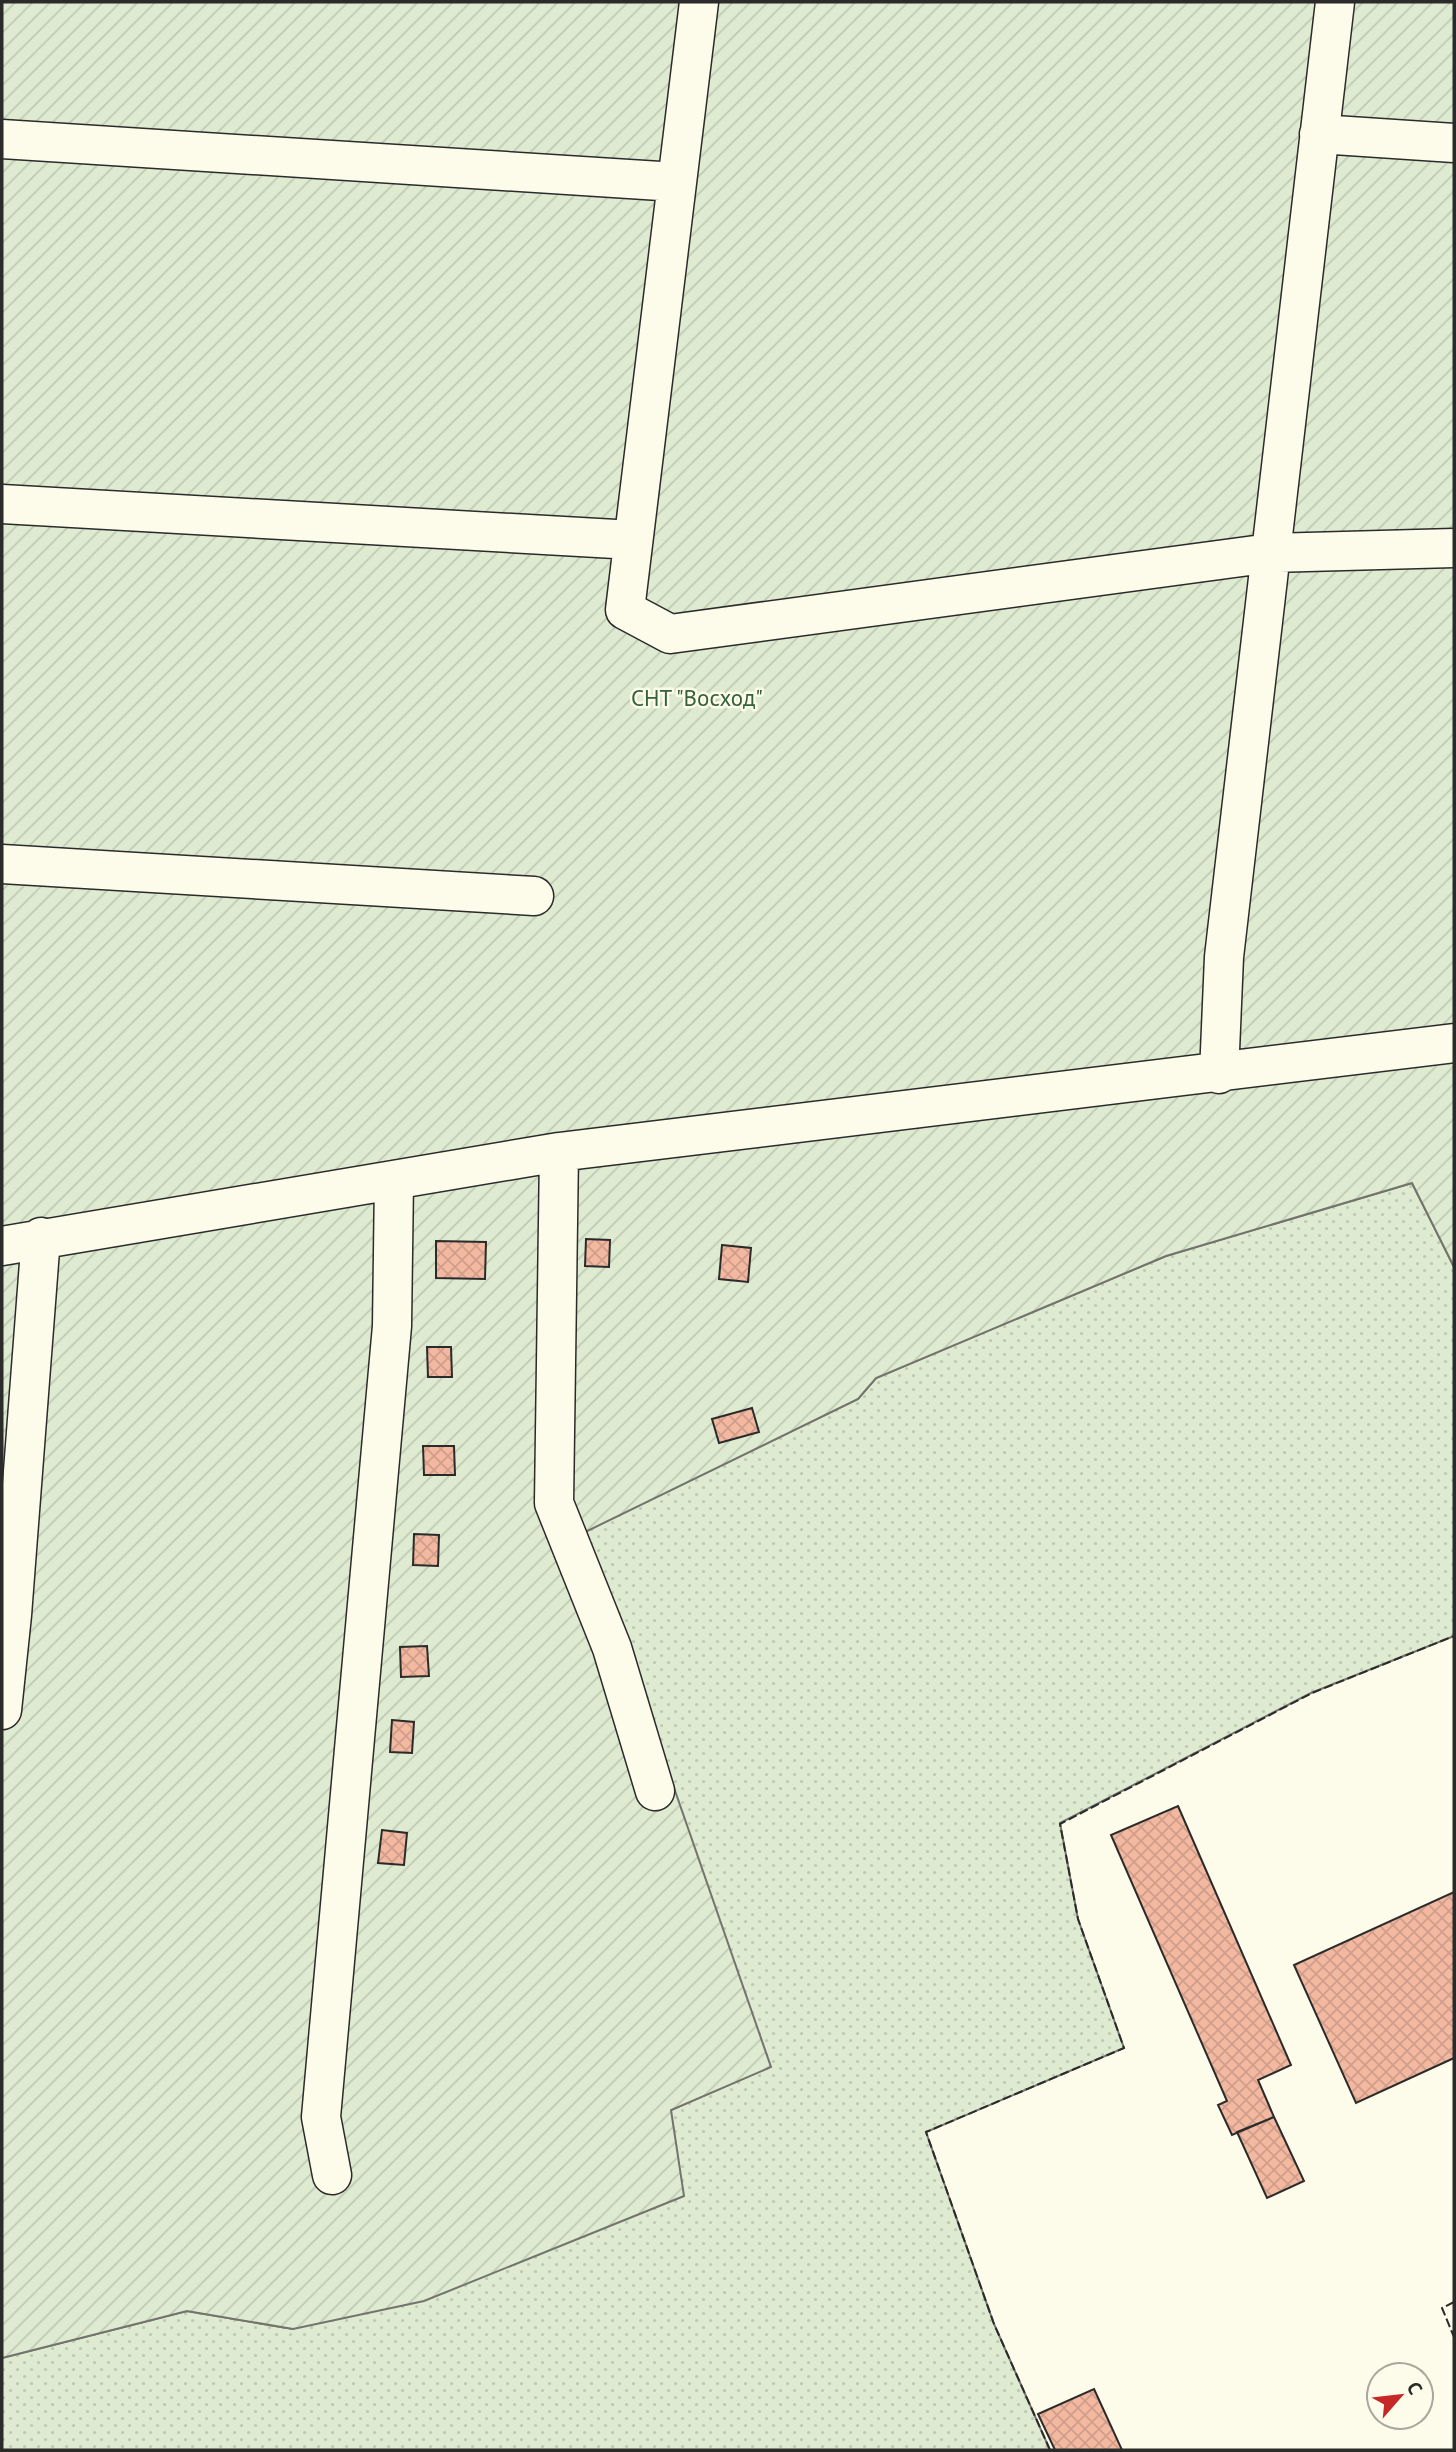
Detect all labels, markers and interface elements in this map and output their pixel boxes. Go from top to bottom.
park label: СНТ "Восход" [631,683,763,712]
north arrow [1365,2361,1435,2431]
text: С [1402,2378,1428,2399]

